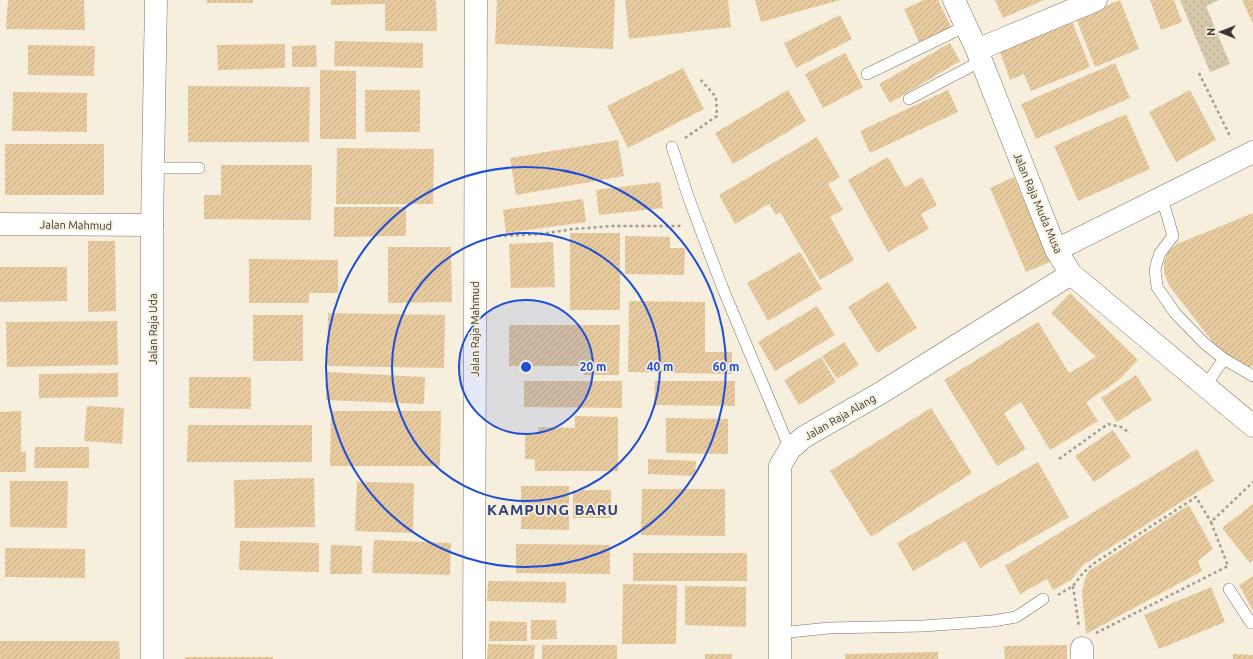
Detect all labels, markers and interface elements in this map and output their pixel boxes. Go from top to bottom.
north arrow [1201,12,1241,52]
text: N [1205,28,1217,36]
street label: Jalan Raja Muda Musa [1011,151,1065,255]
street label: Jalan Mahmud [40,218,112,232]
street label: Jalan Raja Mahmud [469,281,481,377]
street label: Jalan Raja Uda [147,293,159,365]
centre of rings [519,360,533,374]
text: 20 m [580,360,606,373]
text: 40 m [647,360,673,373]
text: 60 m [713,360,739,373]
street label: Jalan Raja Alang [802,392,878,442]
district label: KAMPUNG BARU [487,501,619,518]

